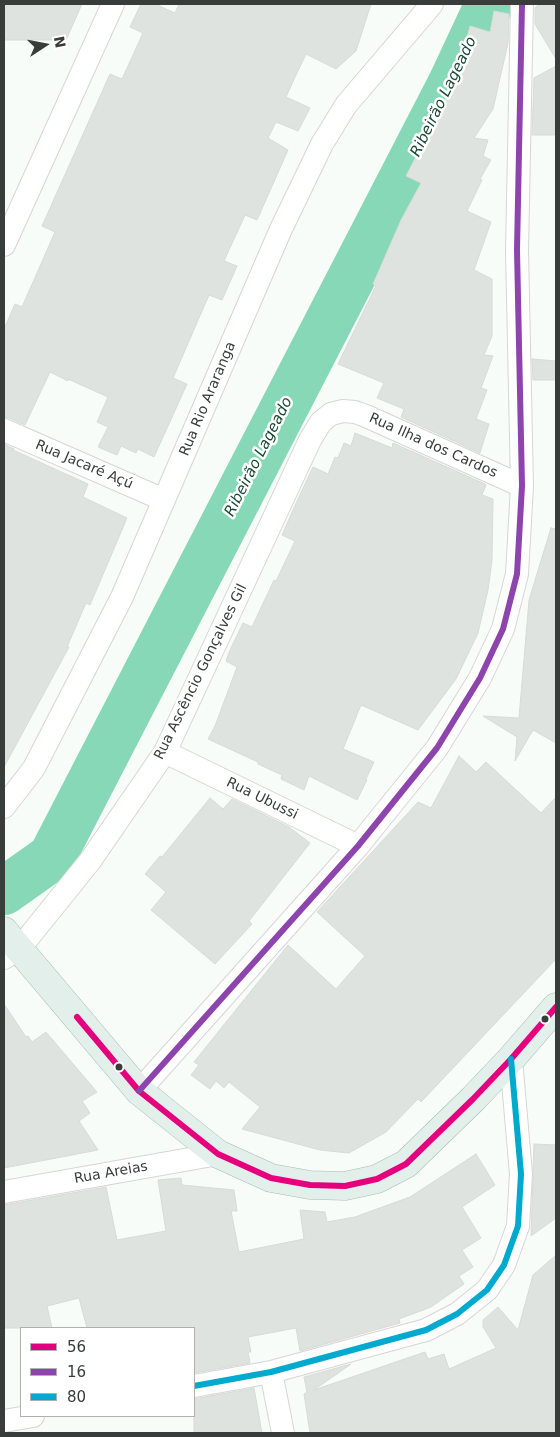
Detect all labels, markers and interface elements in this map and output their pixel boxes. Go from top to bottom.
north arrow [20,20,70,70]
water label: Ribeirão Lageado [407,34,481,160]
text: N [51,35,69,49]
street label: Rua Rio Araranga [176,339,240,459]
water label: Ribeirão Lageado [221,395,297,519]
street label: Rua Ilha dos Cardos [366,410,500,482]
street label: Rua Jacaré Açú [33,437,135,493]
street label: Rua Ascêncio Gonçalves Gil [151,581,251,763]
street label: Rua Ubussi [223,774,301,824]
unlabelled marker [540,1014,550,1024]
unlabelled marker [114,1062,124,1072]
street label: Rua Areias [73,1158,149,1188]
legend [20,1327,195,1417]
text: 56 [67,1338,86,1356]
text: 16 [67,1363,86,1381]
text: 80 [67,1388,86,1406]

